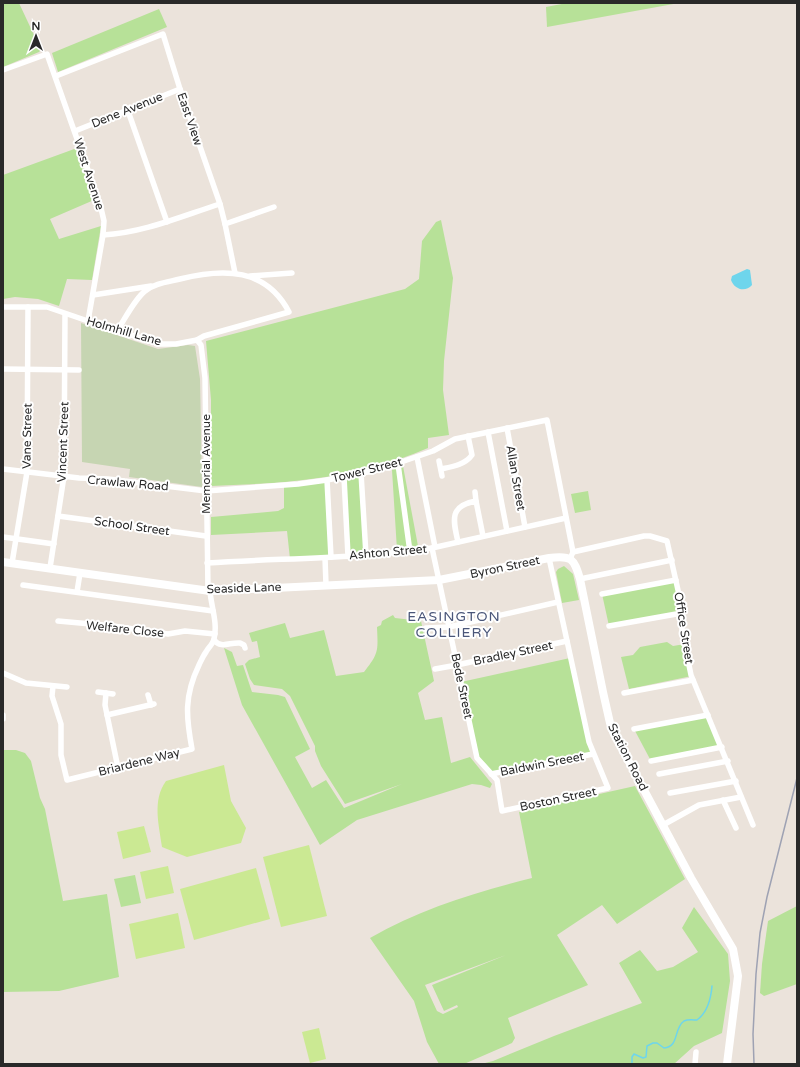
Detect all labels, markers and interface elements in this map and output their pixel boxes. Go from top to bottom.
north arrow [16,16,56,56]
text: N [32,20,40,33]
street label: Dene Avenue [89,89,165,131]
street label: East View [174,91,206,148]
street label: West Avenue [71,136,107,212]
street label: Holmhill Lane [85,314,163,348]
street label: Vincent Street [55,401,71,483]
street label: Vane Street [19,403,35,469]
street label: Memorial Avenue [199,414,213,514]
street label: Allan Street [503,444,529,512]
street label: Tower Street [330,454,404,485]
street label: Crawlaw Road [87,472,169,494]
street label: School Street [93,514,171,538]
street label: Ashton Street [348,542,428,562]
street label: Byron Street [469,553,542,581]
street label: Seaside Lane [206,580,282,596]
street label: Office Street [671,591,697,665]
district label: EASINGTON COLLIERY [407,608,501,641]
street label: Welfare Close [85,618,165,640]
street label: Bradley Street [472,638,554,668]
street label: Bede Street [448,652,476,721]
street label: Station Road [605,721,651,793]
street label: Briardene Way [97,745,182,779]
street label: Baldwin Sreeet [499,749,586,779]
street label: Boston Street [518,784,598,814]

